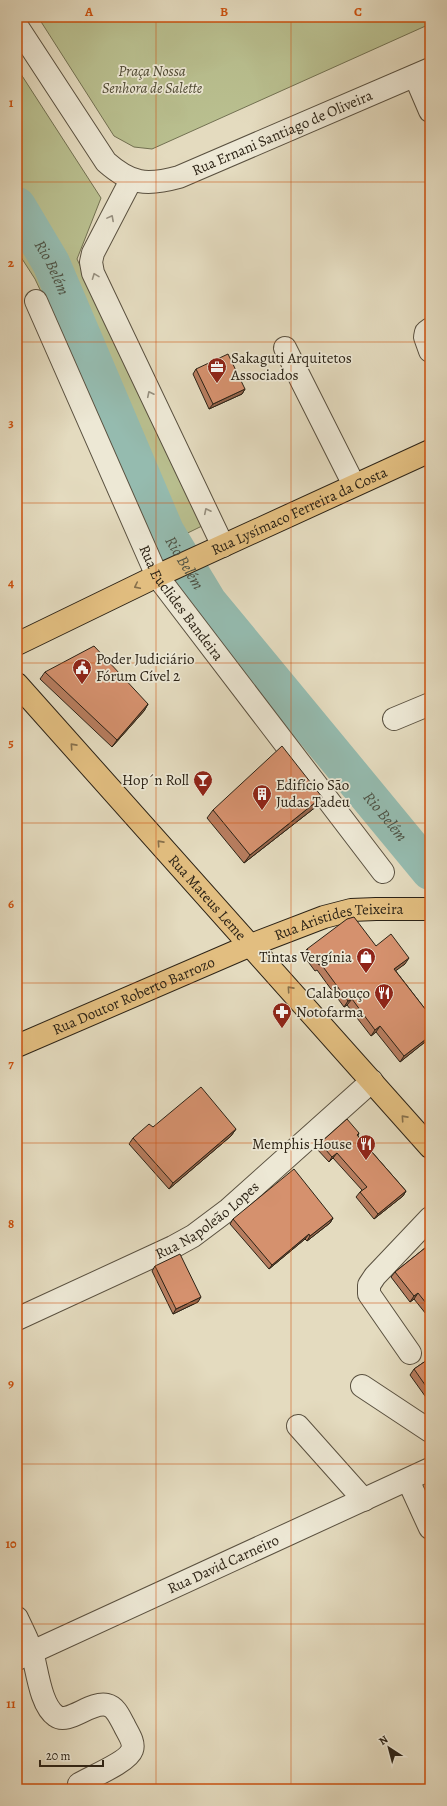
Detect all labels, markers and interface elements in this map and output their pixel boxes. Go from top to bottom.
text: A [84,3,94,20]
text: B [220,3,228,20]
text: C [354,3,362,20]
park label: Praça Nossa Senhora de Salette [102,61,203,98]
street label: Rua Ernani Santiago de Oliveira [189,85,376,180]
text: 1 [9,94,14,111]
one-way arrow [106,215,114,222]
water label: Rio Belém [29,236,75,299]
text: 2 [8,254,15,271]
one-way arrow [91,273,99,280]
place label: Sakaguti Arquitetos Associados [230,348,352,385]
office icon: Sakaguti Arquitetos Associados [206,356,228,384]
one-way arrow [147,390,155,398]
text: 3 [8,414,14,431]
street label: Rua Lysímaco Ferreira da Costa [208,462,390,560]
one-way arrow [204,508,212,515]
water label: Rio Belém [160,532,209,594]
street label: Rua Euclides Bandeira [134,542,228,665]
text: 4 [8,574,14,591]
one-way arrow [134,581,141,589]
place label: Poder Judiciário Fórum Cível 2 [96,649,194,686]
public building icon: Poder Judiciário Fórum Cível 2 [71,657,93,685]
text: 5 [8,734,14,751]
one-way arrow [71,744,78,751]
bar icon: Hop´n Roll [192,769,214,797]
place label: Hop´n Roll [122,770,189,790]
place label: Edifício São Judas Tadeu [276,775,351,812]
building icon: Edifício São Judas Tadeu [251,783,273,811]
water label: Rio Belém [358,787,413,847]
one-way arrow [157,840,164,848]
street label: Rua Mateus Leme [164,850,251,945]
text: 6 [8,895,14,912]
street label: Rua Aristides Teixeira [271,899,404,945]
shop icon: Tintas Vergínia [355,946,377,974]
place label: Tintas Vergínia [259,947,352,967]
street label: Rua Doutor Roberto Barrozo [49,952,218,1040]
restaurant icon: Calabouço [373,982,395,1010]
place label: Calabouço [306,983,370,1003]
one-way arrow [287,986,295,994]
pharmacy icon: Notofarma [271,1001,293,1029]
place label: Notofarma [296,1002,363,1022]
text: 7 [8,1055,14,1072]
one-way arrow [401,1115,409,1123]
restaurant icon: Memphis House [355,1133,377,1161]
place label: Memphis House [252,1134,352,1154]
street label: Rua Napoleão Lopes [152,1177,263,1264]
text: 8 [8,1215,14,1232]
text: 9 [8,1375,14,1392]
street label: Rua David Carneiro [164,1530,282,1598]
text: 10 [5,1535,17,1552]
text: 11 [6,1695,16,1712]
north arrow [369,1728,409,1768]
text: N [376,1732,391,1749]
scale bar [40,1742,103,1768]
text: 20 m [46,1748,70,1764]

